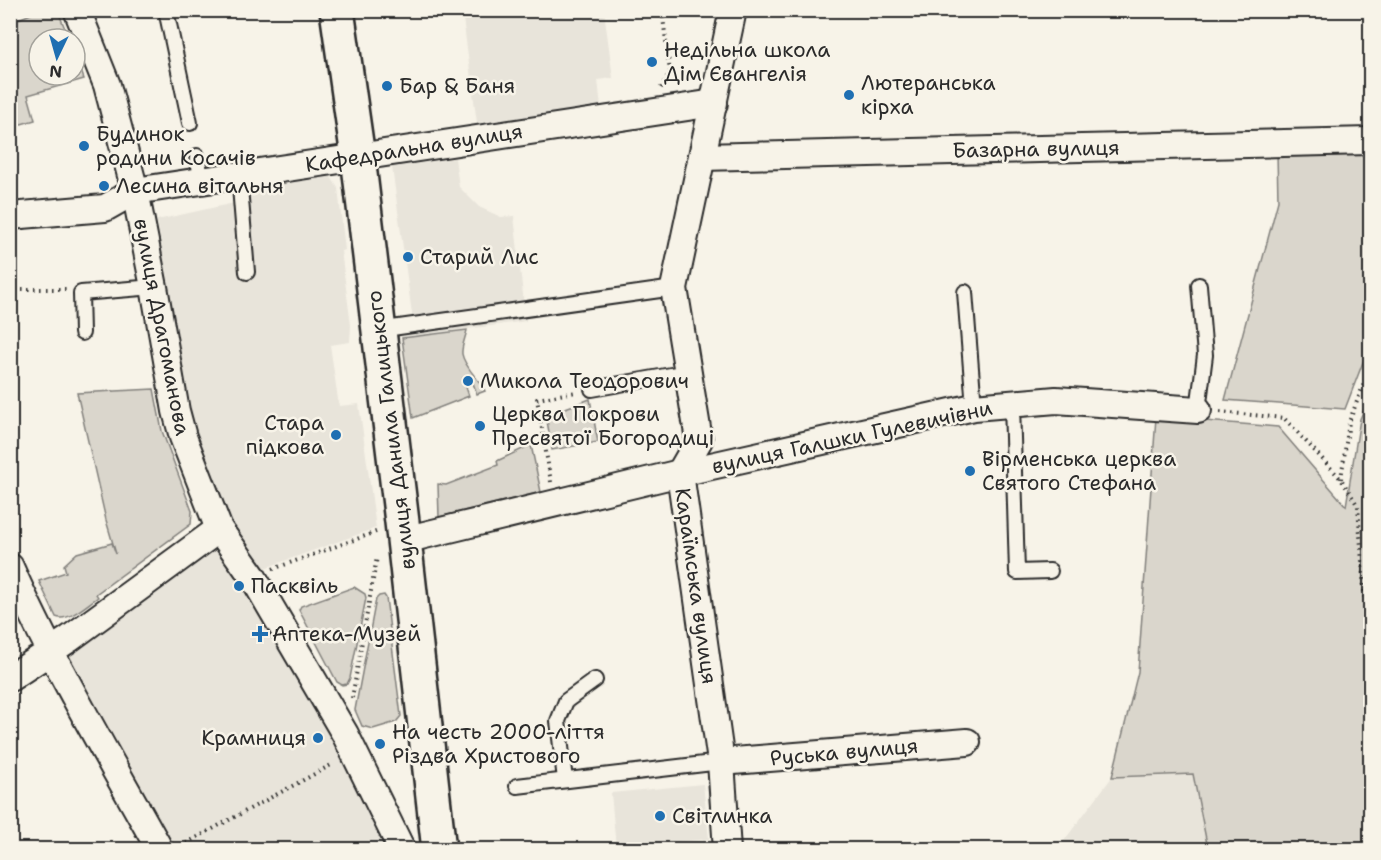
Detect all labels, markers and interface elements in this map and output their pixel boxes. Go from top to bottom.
north arrow [27,27,87,87]
place label: Недільна школа Дім Євангелія [664,36,830,88]
marker: Недільна школа Дім Євангелія [645,55,659,69]
text: N [49,60,63,82]
place label: Лютеранська кірха [861,69,996,121]
place label: Бар & Баня [399,72,515,100]
marker: Бар & Баня [380,79,394,93]
marker: Лютеранська кірха [842,88,856,102]
street label: Кафедральна вулиця [303,117,525,179]
place label: Будинок родини Косачів [96,120,256,172]
street label: Базарна вулиця [952,134,1120,164]
marker: Будинок родини Косачів [77,139,91,153]
place label: Лесина вітальня [116,172,284,200]
marker: Лесина вітальня [97,179,111,193]
street label: вулиця Драгоманова [127,216,197,438]
place label: Старий Лис [420,243,539,271]
marker: Старий Лис [401,250,415,264]
street label: вулиця Данила Галицького [360,289,422,571]
place label: Микола Теодорович [480,367,689,395]
marker: Микола Теодорович [461,374,475,388]
street label: вулиця Галшки Гулевичівни [709,394,995,480]
place label: Церква Покрови Пресвятої Богородиці [492,400,715,452]
place label: Стара підкова [246,409,324,461]
marker: Церква Покрови Пресвятої Богородиці [473,419,487,433]
marker: Стара підкова [329,428,343,442]
place label: Вірменська церква Святого Стефана [982,445,1176,497]
marker: Вірменська церква Святого Стефана [963,464,977,478]
street label: Караїмська вулиця [668,486,724,686]
place label: Пасквіль [251,572,338,600]
marker: Пасквіль [232,579,246,593]
place label: Аптека-Музей [272,620,421,648]
marker: Аптека-Музей [253,627,267,641]
place label: На честь 2000-ліття Різдва Христового [392,718,605,770]
place label: Крамниця [201,724,306,752]
marker: Крамниця [311,731,325,745]
street label: Руська вулиця [769,732,919,772]
marker: На честь 2000-ліття Різдва Христового [373,737,387,751]
place label: Світлинка [672,802,772,830]
marker: Світлинка [653,809,667,823]

